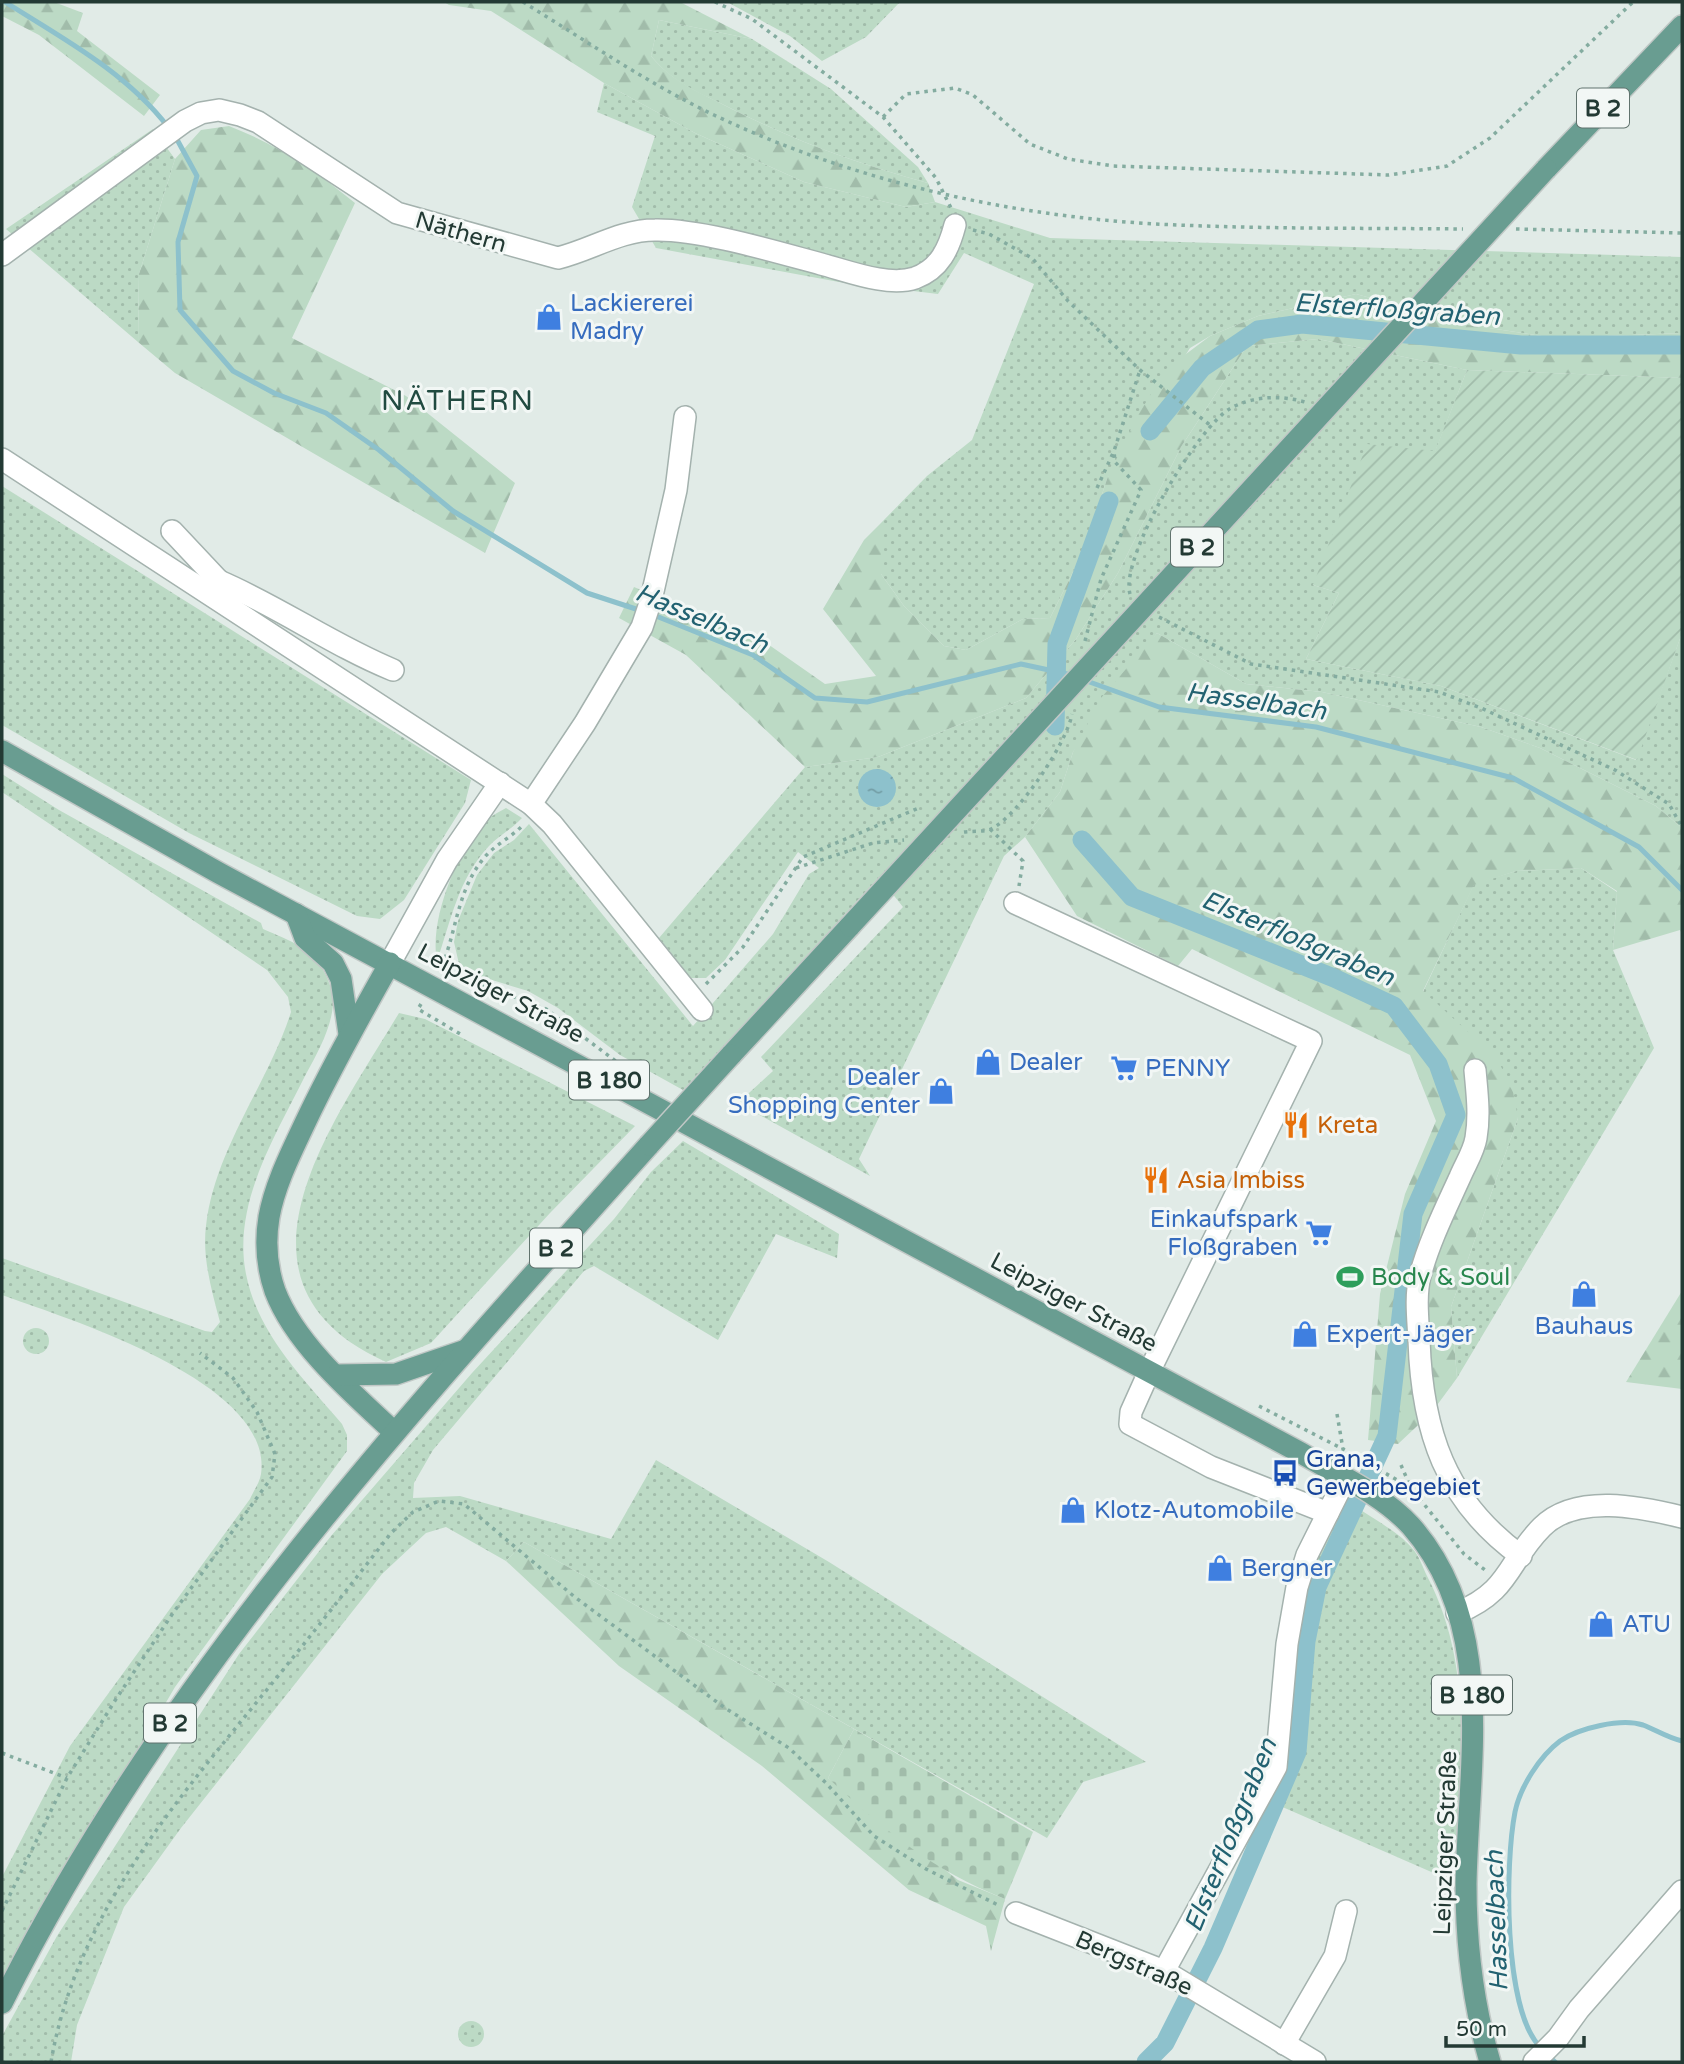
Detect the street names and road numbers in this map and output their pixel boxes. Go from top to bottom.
road number: B 2 [1577,88,1629,128]
street label: Näthern [412,206,510,259]
road number: B 2 [1171,527,1223,566]
street label: Leipziger Straße [412,937,589,1050]
road number: B 180 [569,1060,649,1100]
road number: B 2 [530,1228,582,1268]
street label: Leipziger Straße [985,1246,1162,1359]
road number: B 180 [1432,1676,1512,1714]
road number: B 2 [144,1704,196,1742]
street label: Leipziger Straße [1428,1750,1463,1936]
street label: Bergstraße [1071,1925,1197,2002]

